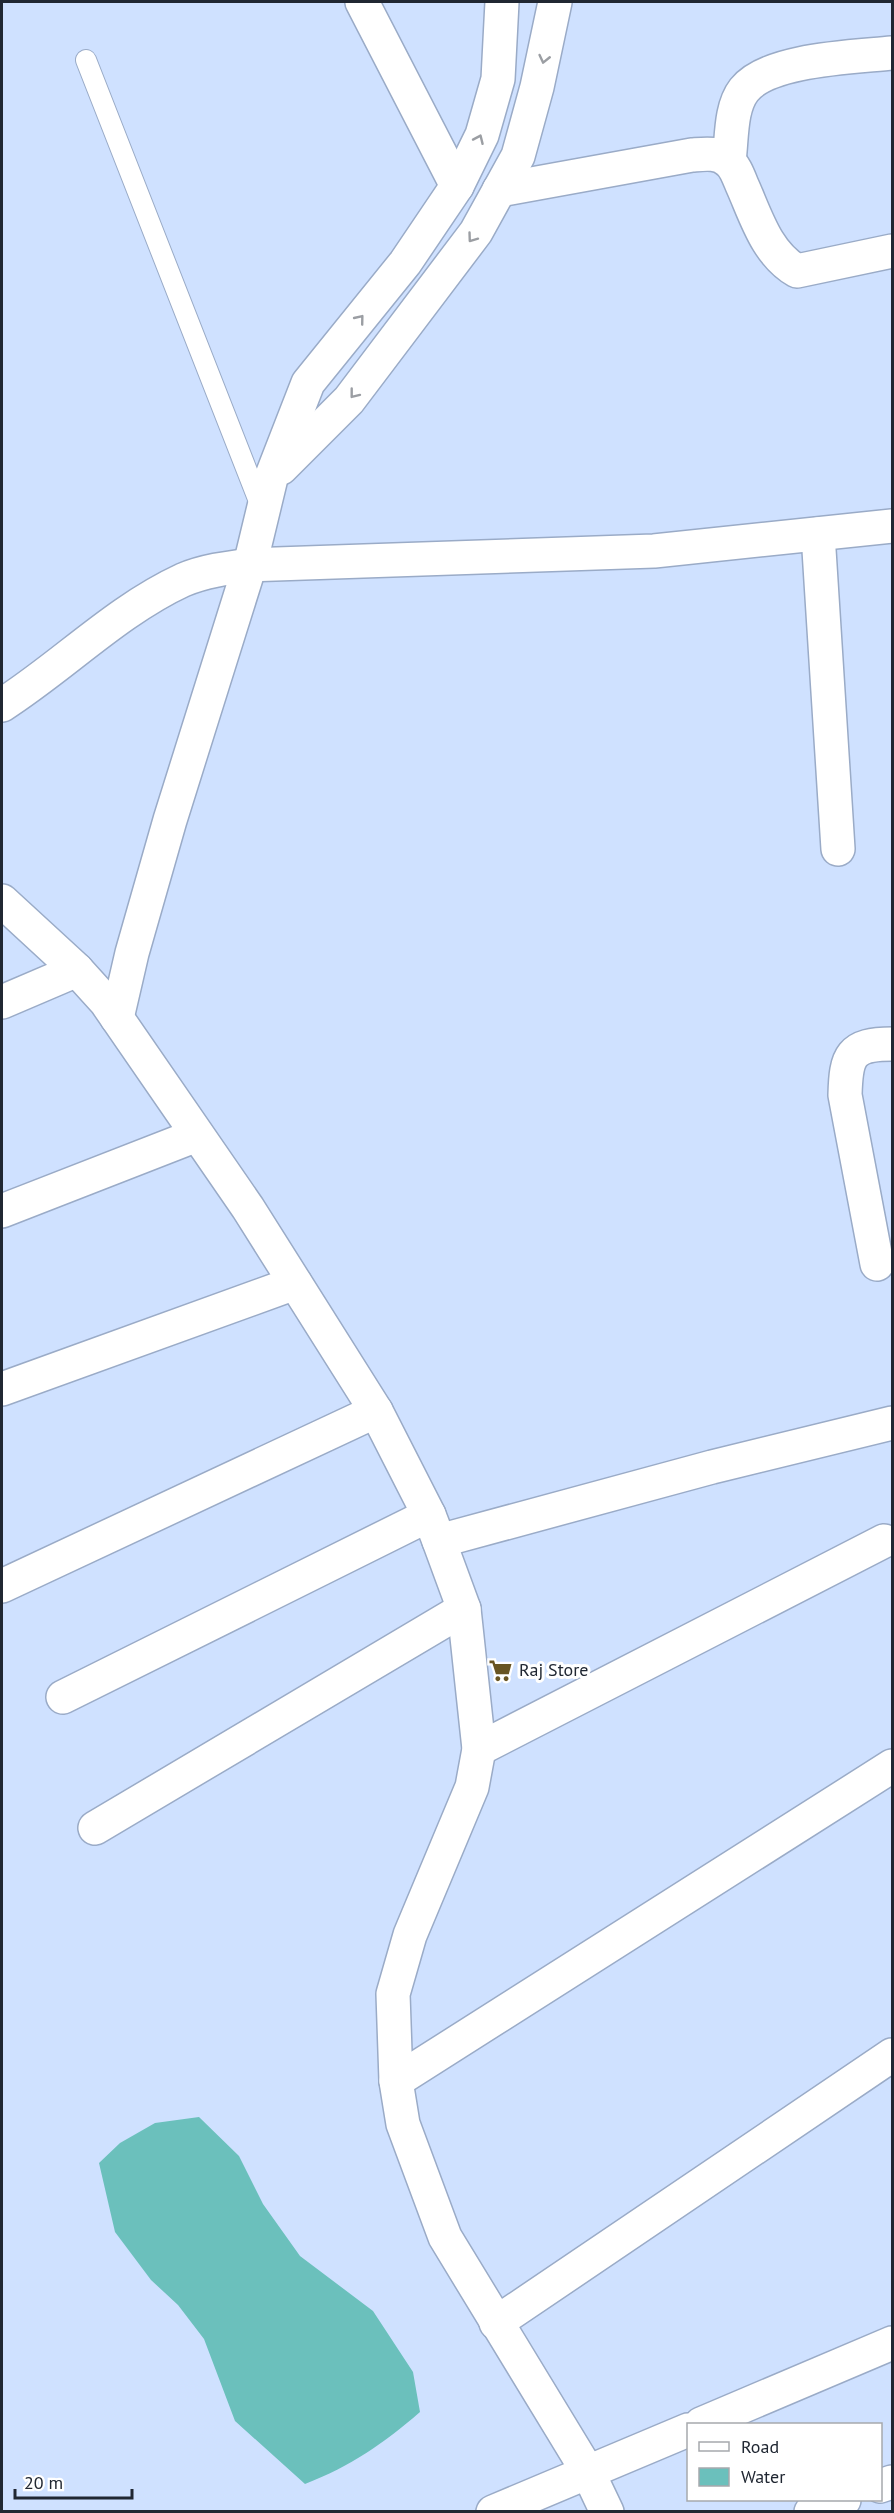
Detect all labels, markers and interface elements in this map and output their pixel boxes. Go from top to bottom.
one-way arrow [538,54,551,64]
one-way arrow [472,135,484,146]
one-way arrow [468,232,479,243]
one-way arrow [353,314,364,325]
one-way arrow [351,387,362,398]
supermarket icon: Raj Store [488,1657,514,1683]
place label: Raj Store [519,1658,588,1681]
legend [687,2423,882,2501]
text: Road [741,2435,779,2458]
scale bar [15,2462,132,2500]
text: Water [741,2465,785,2488]
text: 20 m [24,2471,63,2494]

